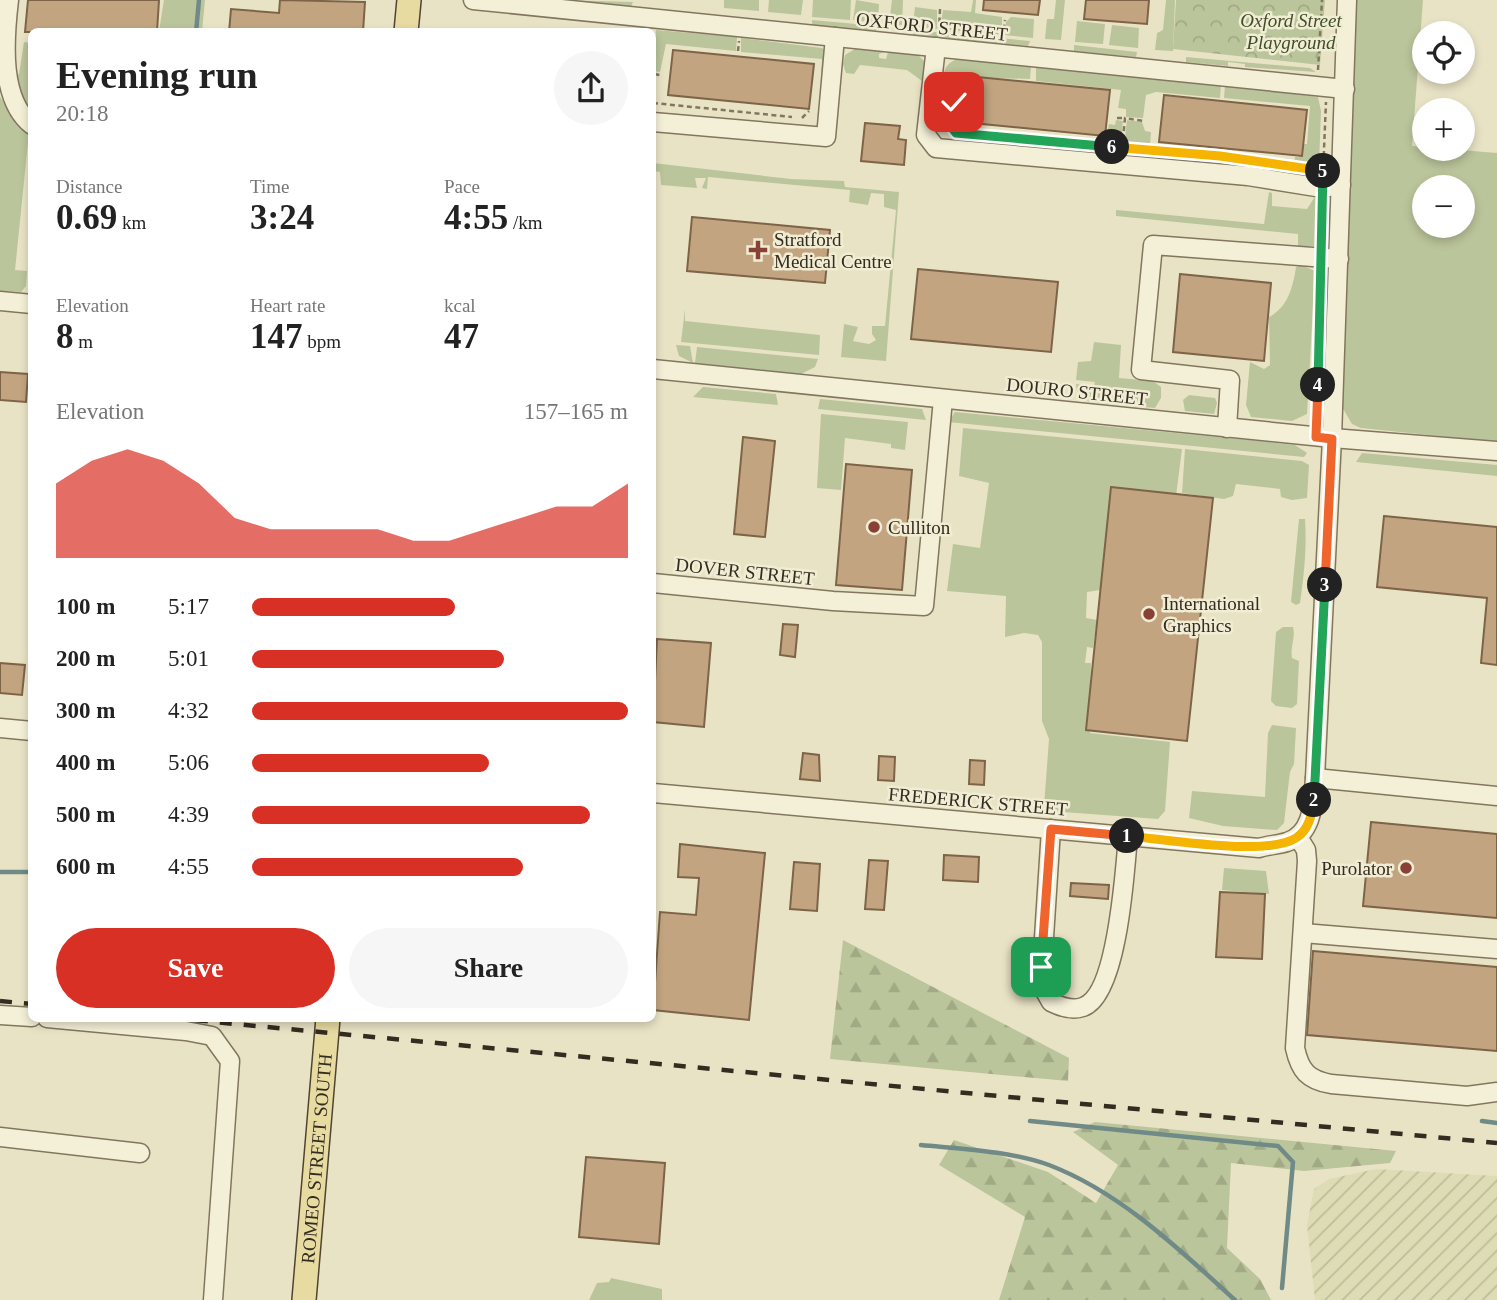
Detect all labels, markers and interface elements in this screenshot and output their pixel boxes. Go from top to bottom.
street label: OXFORD STREET [855,8,1009,45]
park label: Oxford Street Playground [1240,10,1342,53]
map controls [1412,21,1475,238]
button: locate [1412,21,1475,84]
button: share [554,51,628,125]
text: Evening run [56,54,258,96]
pin [924,72,984,132]
icon: check [935,83,973,121]
button: + [1412,98,1475,161]
text: 20:18 [56,101,108,126]
pin: 6 [1094,130,1130,164]
text: 6 [1107,136,1116,157]
pin: 5 [1306,154,1340,188]
text: 5 [1318,160,1327,181]
button: − [1412,175,1475,238]
text: Distance [56,176,122,197]
text: Time [250,176,289,197]
text: Pace [444,176,480,197]
text: 0.69 [56,198,117,237]
text: 3:24 [250,198,314,237]
text: 4:55 [444,198,508,237]
text: km [117,212,146,233]
text: /km [508,212,542,233]
place label: Stratford Medical Centre [774,229,892,272]
marker: Stratford Medical Centre [748,240,768,260]
text: Elevation [56,295,129,316]
text: Heart rate [250,295,325,316]
text: kcal [444,295,476,316]
text: 8 [56,317,74,356]
text: 147 [250,317,303,356]
text: 47 [444,317,479,356]
text: m [74,331,93,352]
text: bpm [303,331,341,352]
pin: 4 [1300,368,1336,402]
street label: DOURO STREET [1005,374,1149,409]
text: 4 [1313,374,1322,395]
text: Elevation [56,399,144,424]
text: 157–165 m [524,399,628,424]
place label: Culliton [888,517,951,538]
marker: Culliton [866,519,882,535]
street label: DOVER STREET [674,554,816,589]
pin: 3 [1308,568,1342,602]
text: 3 [1320,574,1329,595]
place label: International Graphics [1163,593,1260,636]
text: 100 m [56,594,115,619]
text: 5:17 [168,594,209,619]
marker: International Graphics [1141,606,1157,622]
text: 200 m [56,646,115,671]
text: 5:01 [168,646,209,671]
text: 300 m [56,698,115,723]
text: 4:32 [168,698,209,723]
text: 400 m [56,750,115,775]
text: 5:06 [168,750,209,775]
pin: 2 [1296,782,1332,818]
street label: FREDERICK STREET [887,783,1069,820]
text: 2 [1309,789,1318,810]
text: 500 m [56,802,115,827]
text: 4:39 [168,802,209,827]
pin: 1 [1110,818,1144,854]
text: 1 [1122,825,1131,846]
text: 600 m [56,854,115,879]
text: 4:55 [168,854,209,879]
place label: Purolator [1321,858,1393,879]
marker: Purolator [1398,860,1414,876]
button: Save [56,928,335,1008]
button: Share [349,928,628,1008]
pin [1011,937,1071,997]
icon: arrive [1022,948,1060,986]
street label: ROMEO STREET SOUTH [297,1052,336,1265]

